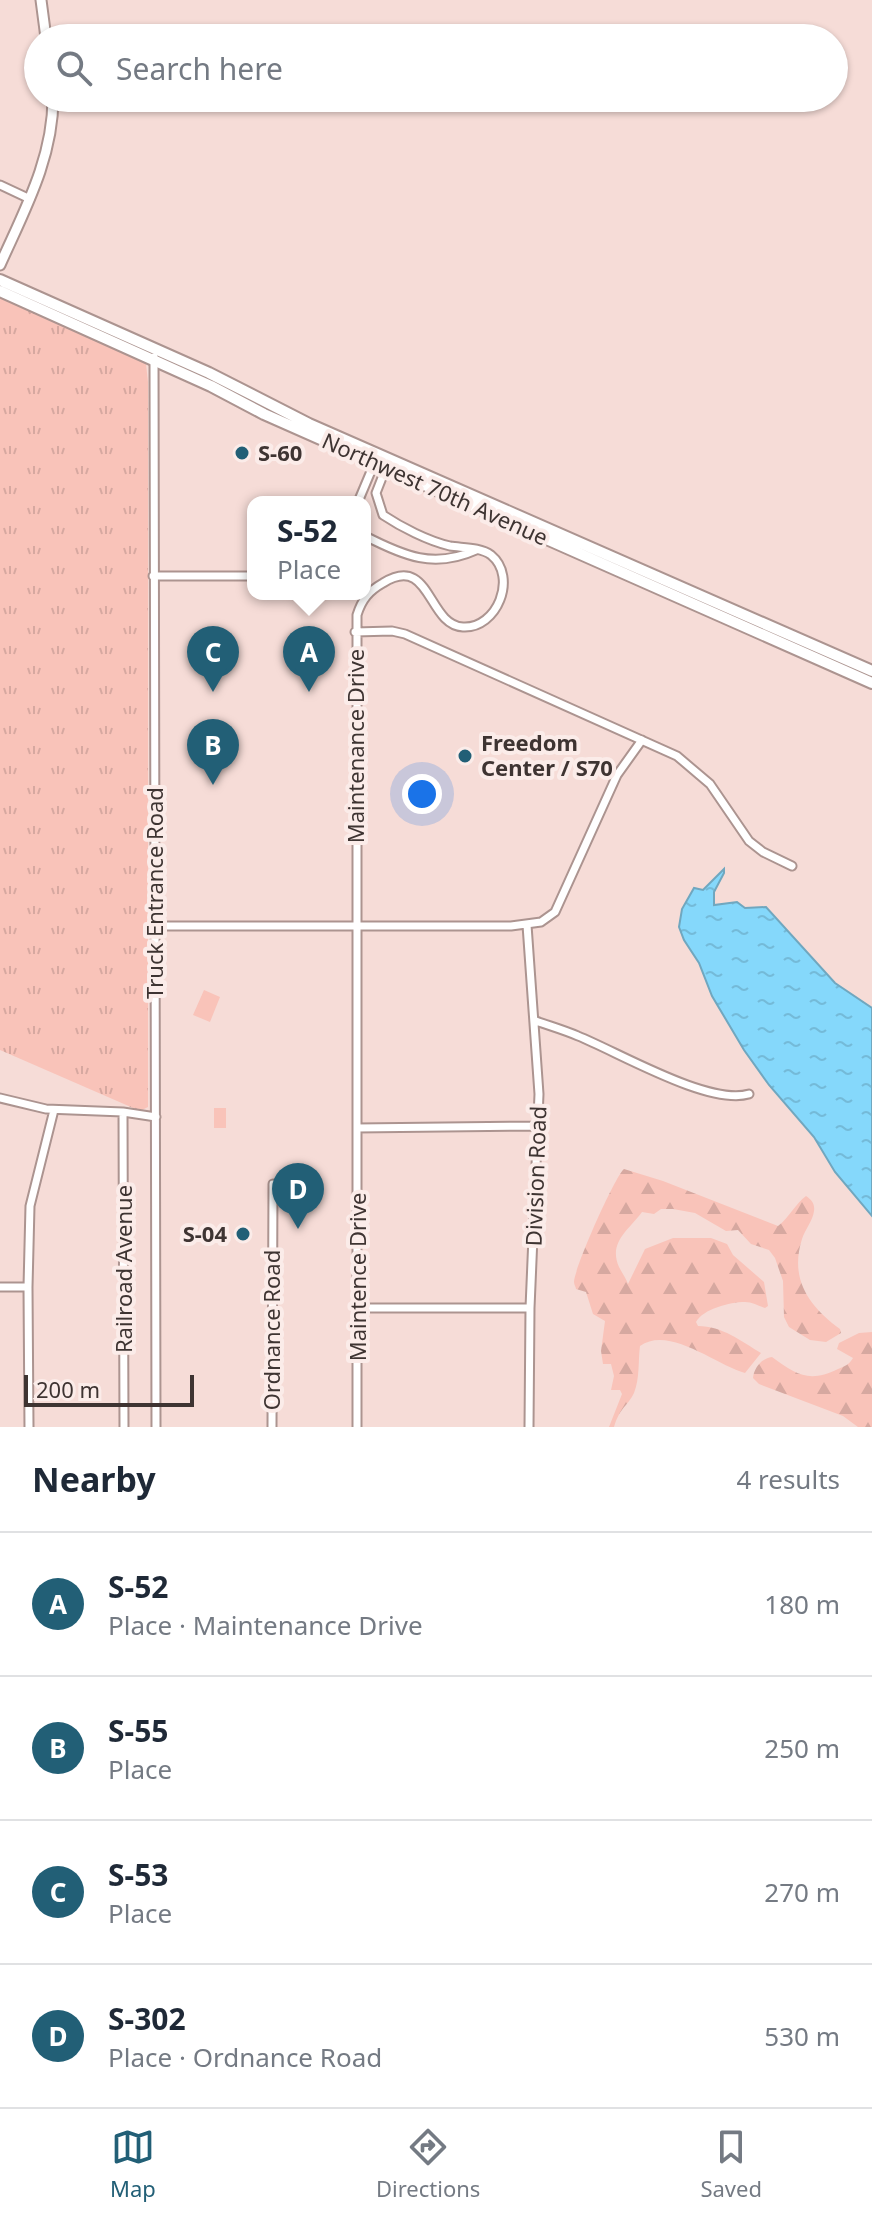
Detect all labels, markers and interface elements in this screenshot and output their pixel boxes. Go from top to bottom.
search box [24,24,848,112]
icon: search [52,46,96,90]
text: Search here [116,48,283,89]
street label: Northwest 70th Avenue [318,425,553,551]
place label: S-60 [258,437,302,467]
marker: S-60 [233,444,251,462]
popup [247,496,371,600]
text: S-52 [277,510,337,551]
text: Place [277,551,341,587]
pin: C [187,626,239,692]
pin: A [283,626,335,692]
street label: Maintenance Drive [340,649,370,843]
pin: B [187,719,239,785]
place label: Freedom Center / S70 [481,727,613,782]
marker: Freedom Center / S70 [456,747,474,765]
your location [402,774,442,814]
street label: Truck Entrance Road [139,787,169,999]
street label: Division Road [518,1105,552,1247]
pin: D [272,1163,324,1229]
street label: Railroad Avenue [108,1185,138,1353]
street label: Maintence Drive [342,1193,372,1361]
place label: S-04 [183,1218,227,1248]
marker: S-04 [234,1225,252,1243]
street label: Ordnance Road [256,1250,286,1410]
scale bar [24,1371,194,1407]
text: 200 m [36,1374,100,1404]
text: Nearby [32,1456,156,1502]
text: 4 results [736,1461,840,1497]
text: S-52 [108,1566,168,1607]
text: A [49,1586,67,1622]
text: 180 m [764,1586,840,1622]
text: Place · Maintenance Drive [108,1607,423,1643]
text: S-55 [108,1710,168,1751]
text: B [49,1730,67,1766]
text: 250 m [764,1730,840,1766]
text: Place [108,1751,172,1787]
text: S-53 [108,1854,168,1895]
text: C [50,1874,66,1910]
text: 270 m [764,1874,840,1910]
text: Place [108,1895,172,1931]
text: S-302 [108,1998,186,2039]
text: D [48,2018,68,2054]
text: 530 m [764,2018,840,2054]
text: Place · Ordnance Road [108,2039,382,2075]
tab: Map [110,2125,156,2203]
tab: Directions [376,2125,480,2203]
tab: Saved [700,2125,762,2203]

